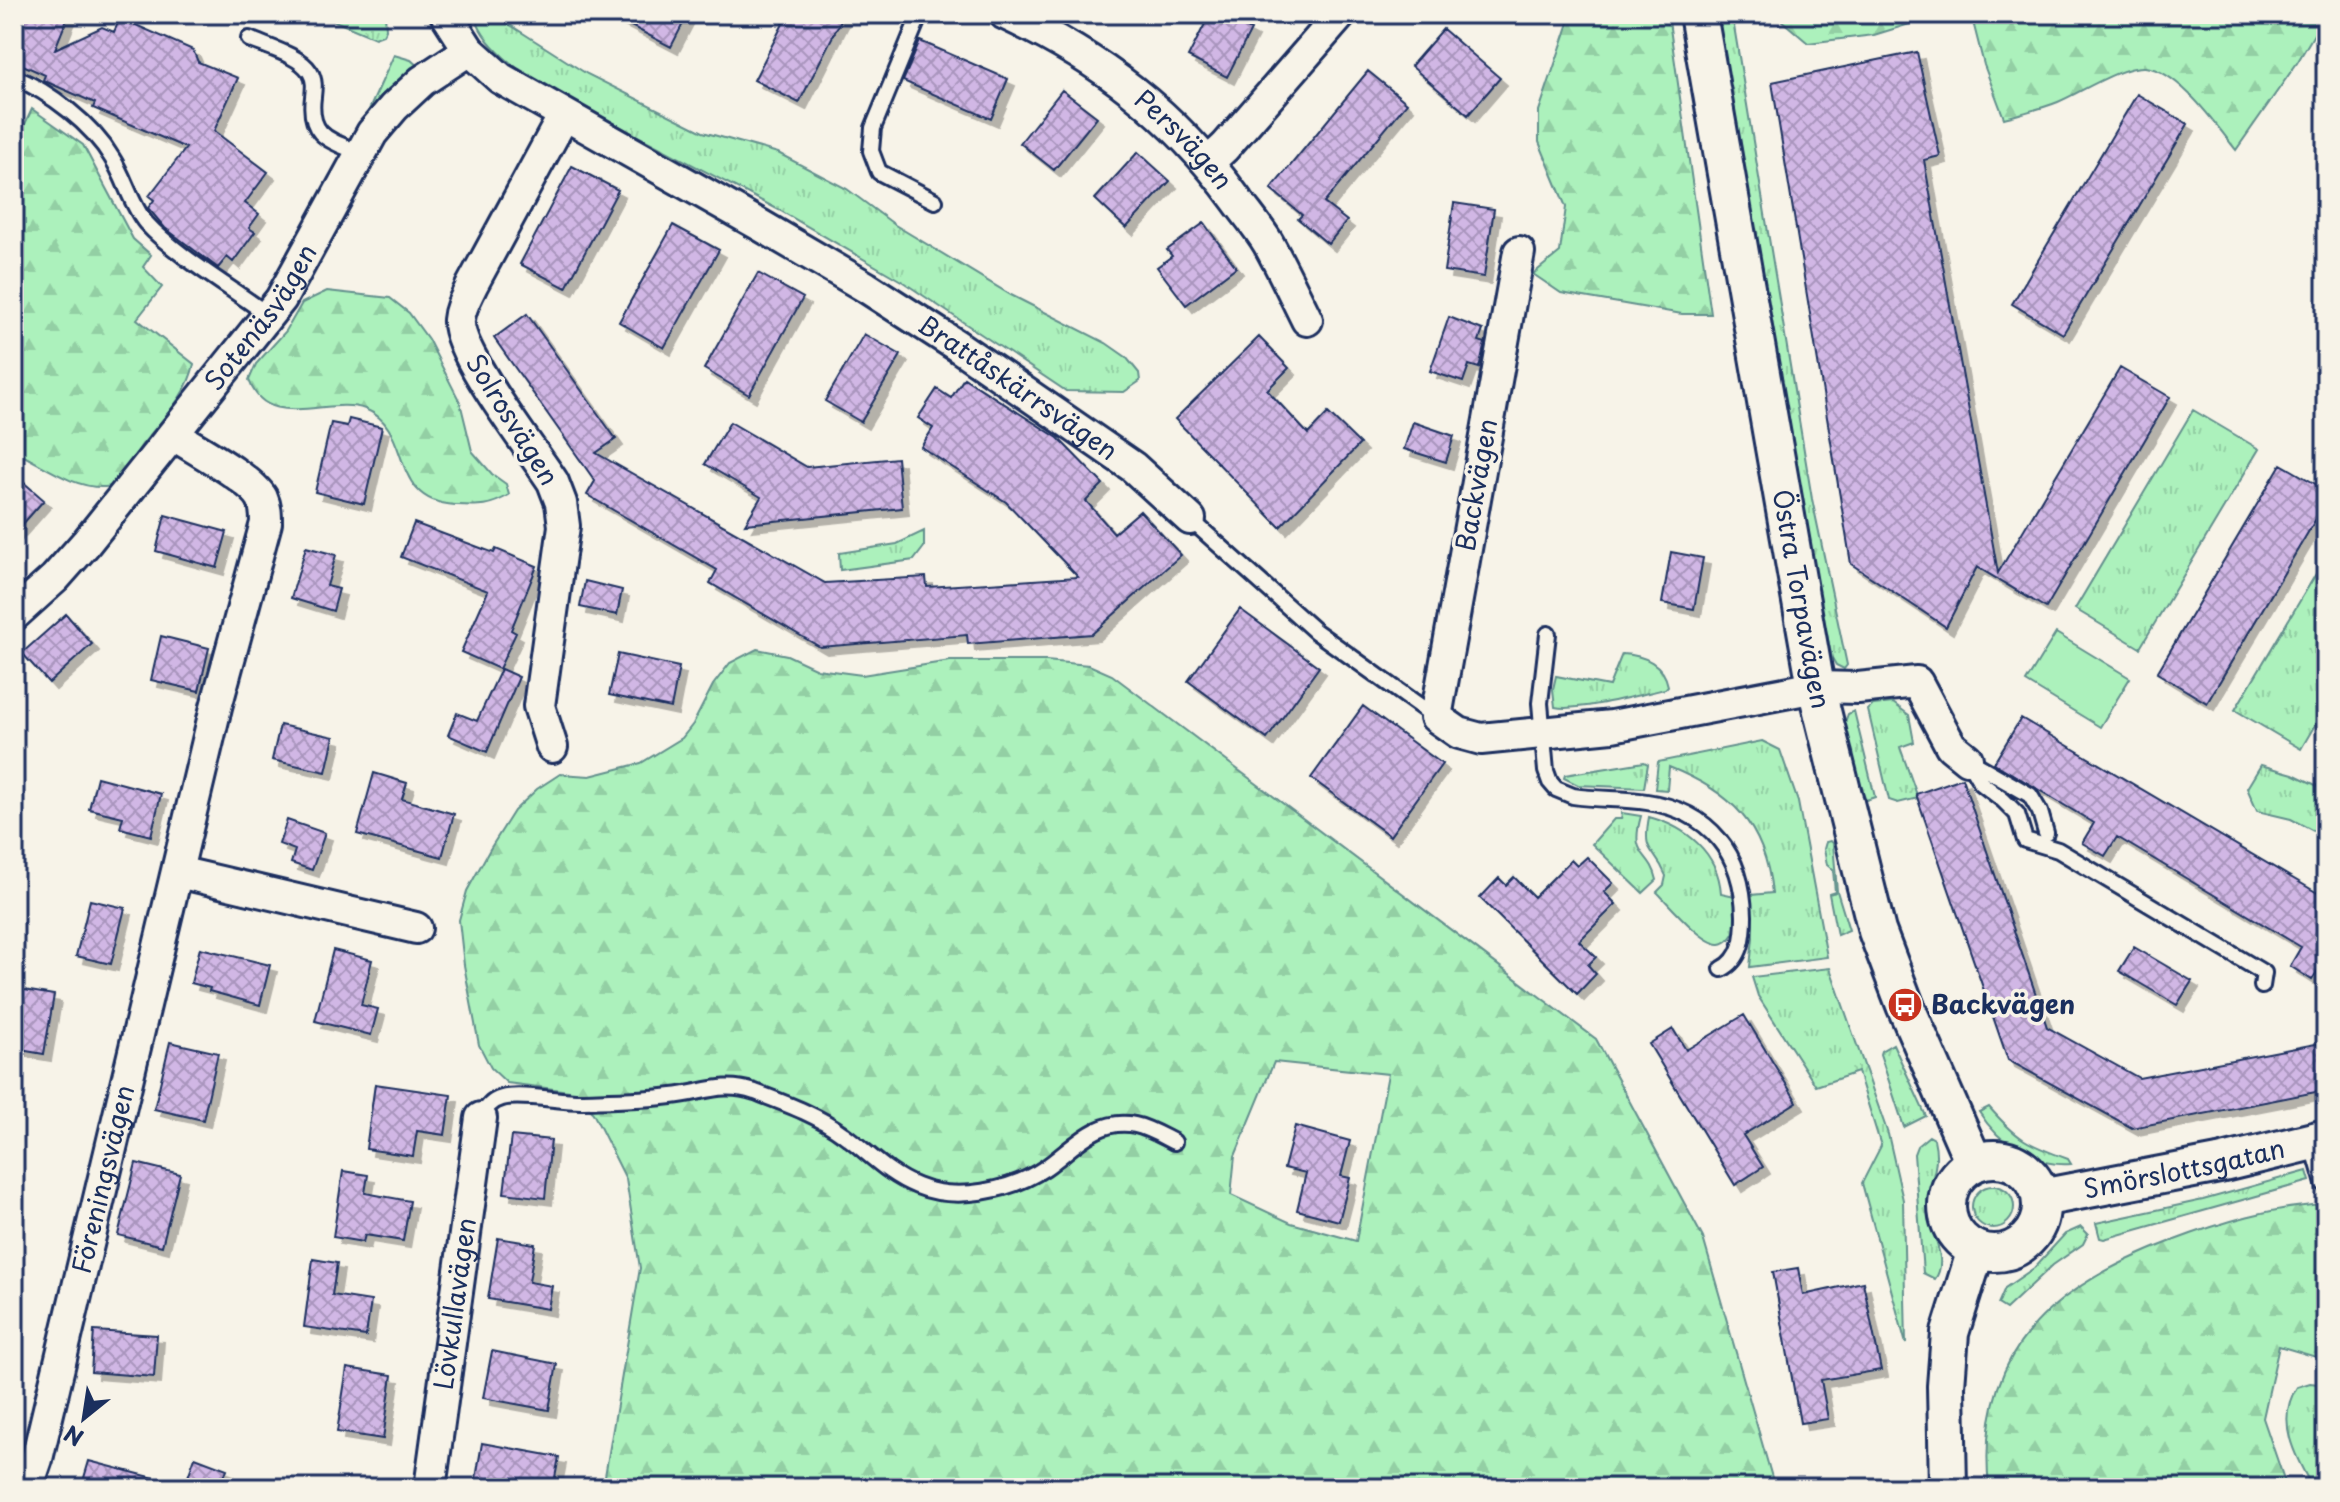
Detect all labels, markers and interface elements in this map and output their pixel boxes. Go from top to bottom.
street label: Persvägen [1127,79,1243,197]
street label: Sotenäsvägen [194,236,326,398]
street label: Brattåskärrsvägen [911,304,1126,469]
street label: Solrosvägen [457,346,569,492]
street label: Backvägen [1445,415,1506,554]
street label: Östra Torpavägen [1764,486,1842,713]
place label: Backvägen [1931,984,2075,1023]
bus stop icon: Backvägen [1886,986,1924,1024]
street label: Föreningsvägen [61,1081,143,1277]
street label: Smörslottsgatan [2080,1128,2289,1208]
street label: Lövkullavägen [423,1215,485,1392]
north arrow [44,1378,124,1458]
text: N [57,1418,89,1455]

